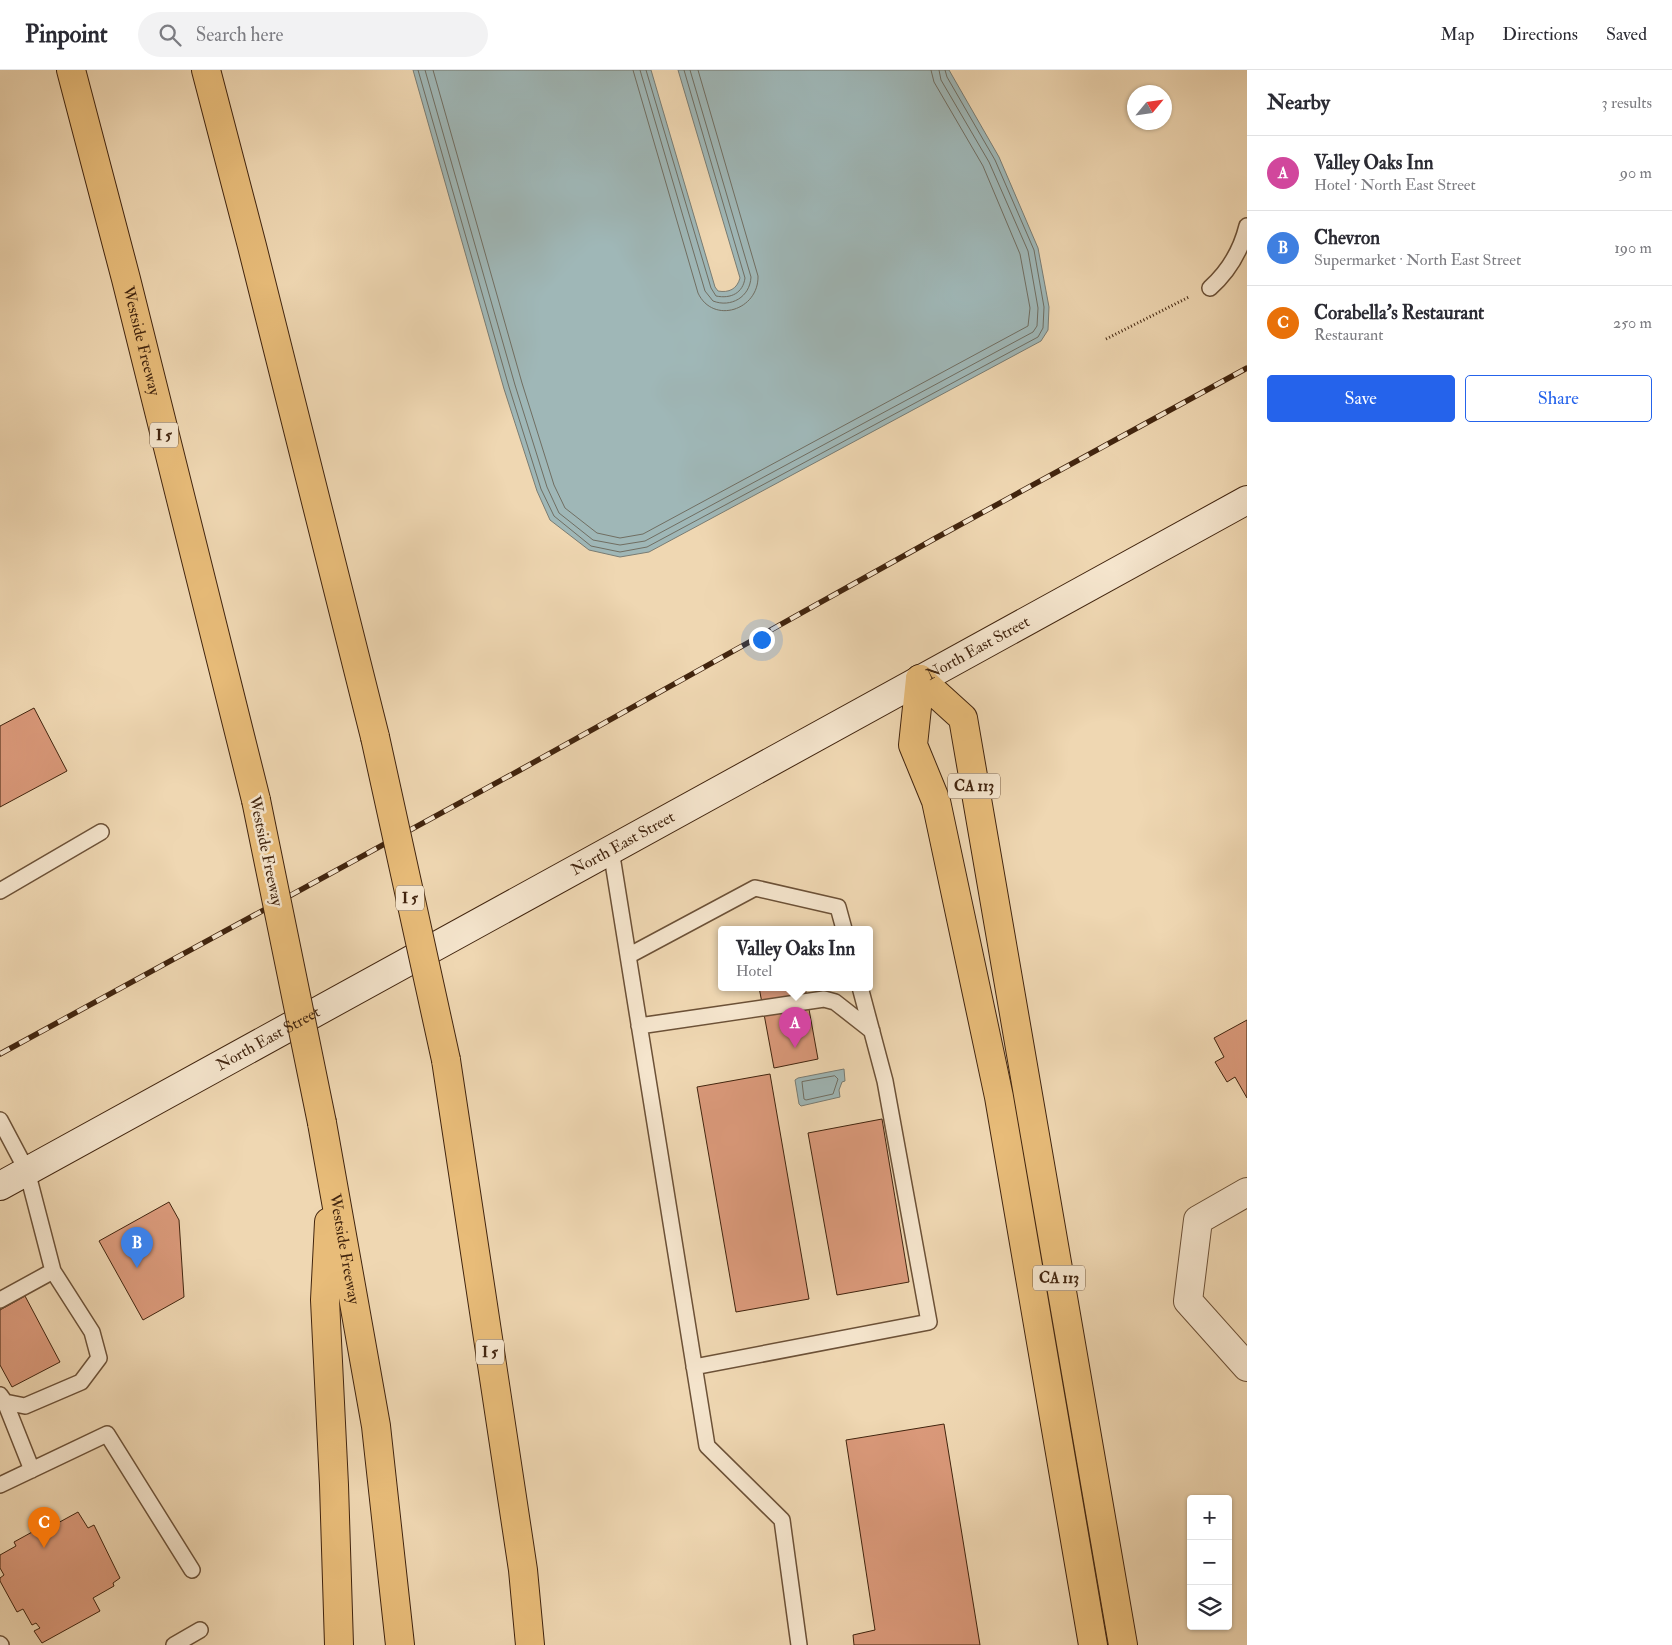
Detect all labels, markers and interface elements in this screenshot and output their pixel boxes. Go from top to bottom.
search box [138,12,488,57]
text: Pinpoint [25,19,108,50]
icon: search [156,21,184,49]
text: Search here [196,23,283,47]
text: Map [1441,23,1474,46]
text: Directions [1502,23,1578,46]
text: Saved [1606,23,1647,46]
north arrow [1127,85,1172,130]
text: Nearby [1267,89,1330,116]
text: 3 results [1601,93,1652,113]
text: Valley Oaks Inn [1314,151,1434,175]
text: A [1278,163,1288,183]
text: 90 m [1620,163,1652,183]
text: Hotel · North East Street [1314,175,1476,195]
text: Chevron [1314,226,1380,250]
text: B [1278,238,1288,258]
text: 190 m [1614,238,1652,258]
text: Supermarket · North East Street [1314,250,1521,270]
street label: Westside Freeway [118,283,165,399]
text: Corabella's Restaurant [1314,301,1484,325]
text: C [1277,313,1289,333]
text: 250 m [1613,313,1652,333]
text: Restaurant [1314,325,1383,345]
button: Save [1267,375,1455,422]
button: Share [1465,375,1652,422]
road number: I 5 [150,422,178,448]
street label: North East Street [922,612,1033,685]
your location [749,627,775,653]
road number: CA 113 [948,774,1000,798]
street label: Westside Freeway [244,793,288,909]
street label: North East Street [568,807,678,880]
road number: I 5 [396,886,424,910]
popup [718,926,873,991]
text: Valley Oaks Inn [736,937,855,961]
text: Hotel [736,961,772,981]
street label: North East Street [213,1002,323,1075]
pin: A [779,1007,811,1048]
street label: Westside Freeway [325,1191,364,1307]
pin: B [121,1227,153,1268]
road number: CA 113 [1033,1266,1085,1290]
road number: I 5 [476,1340,504,1364]
map controls [1187,1495,1232,1630]
button: + [1187,1495,1232,1540]
pin: C [28,1507,60,1548]
button: − [1187,1540,1232,1585]
button: layers [1187,1585,1232,1630]

